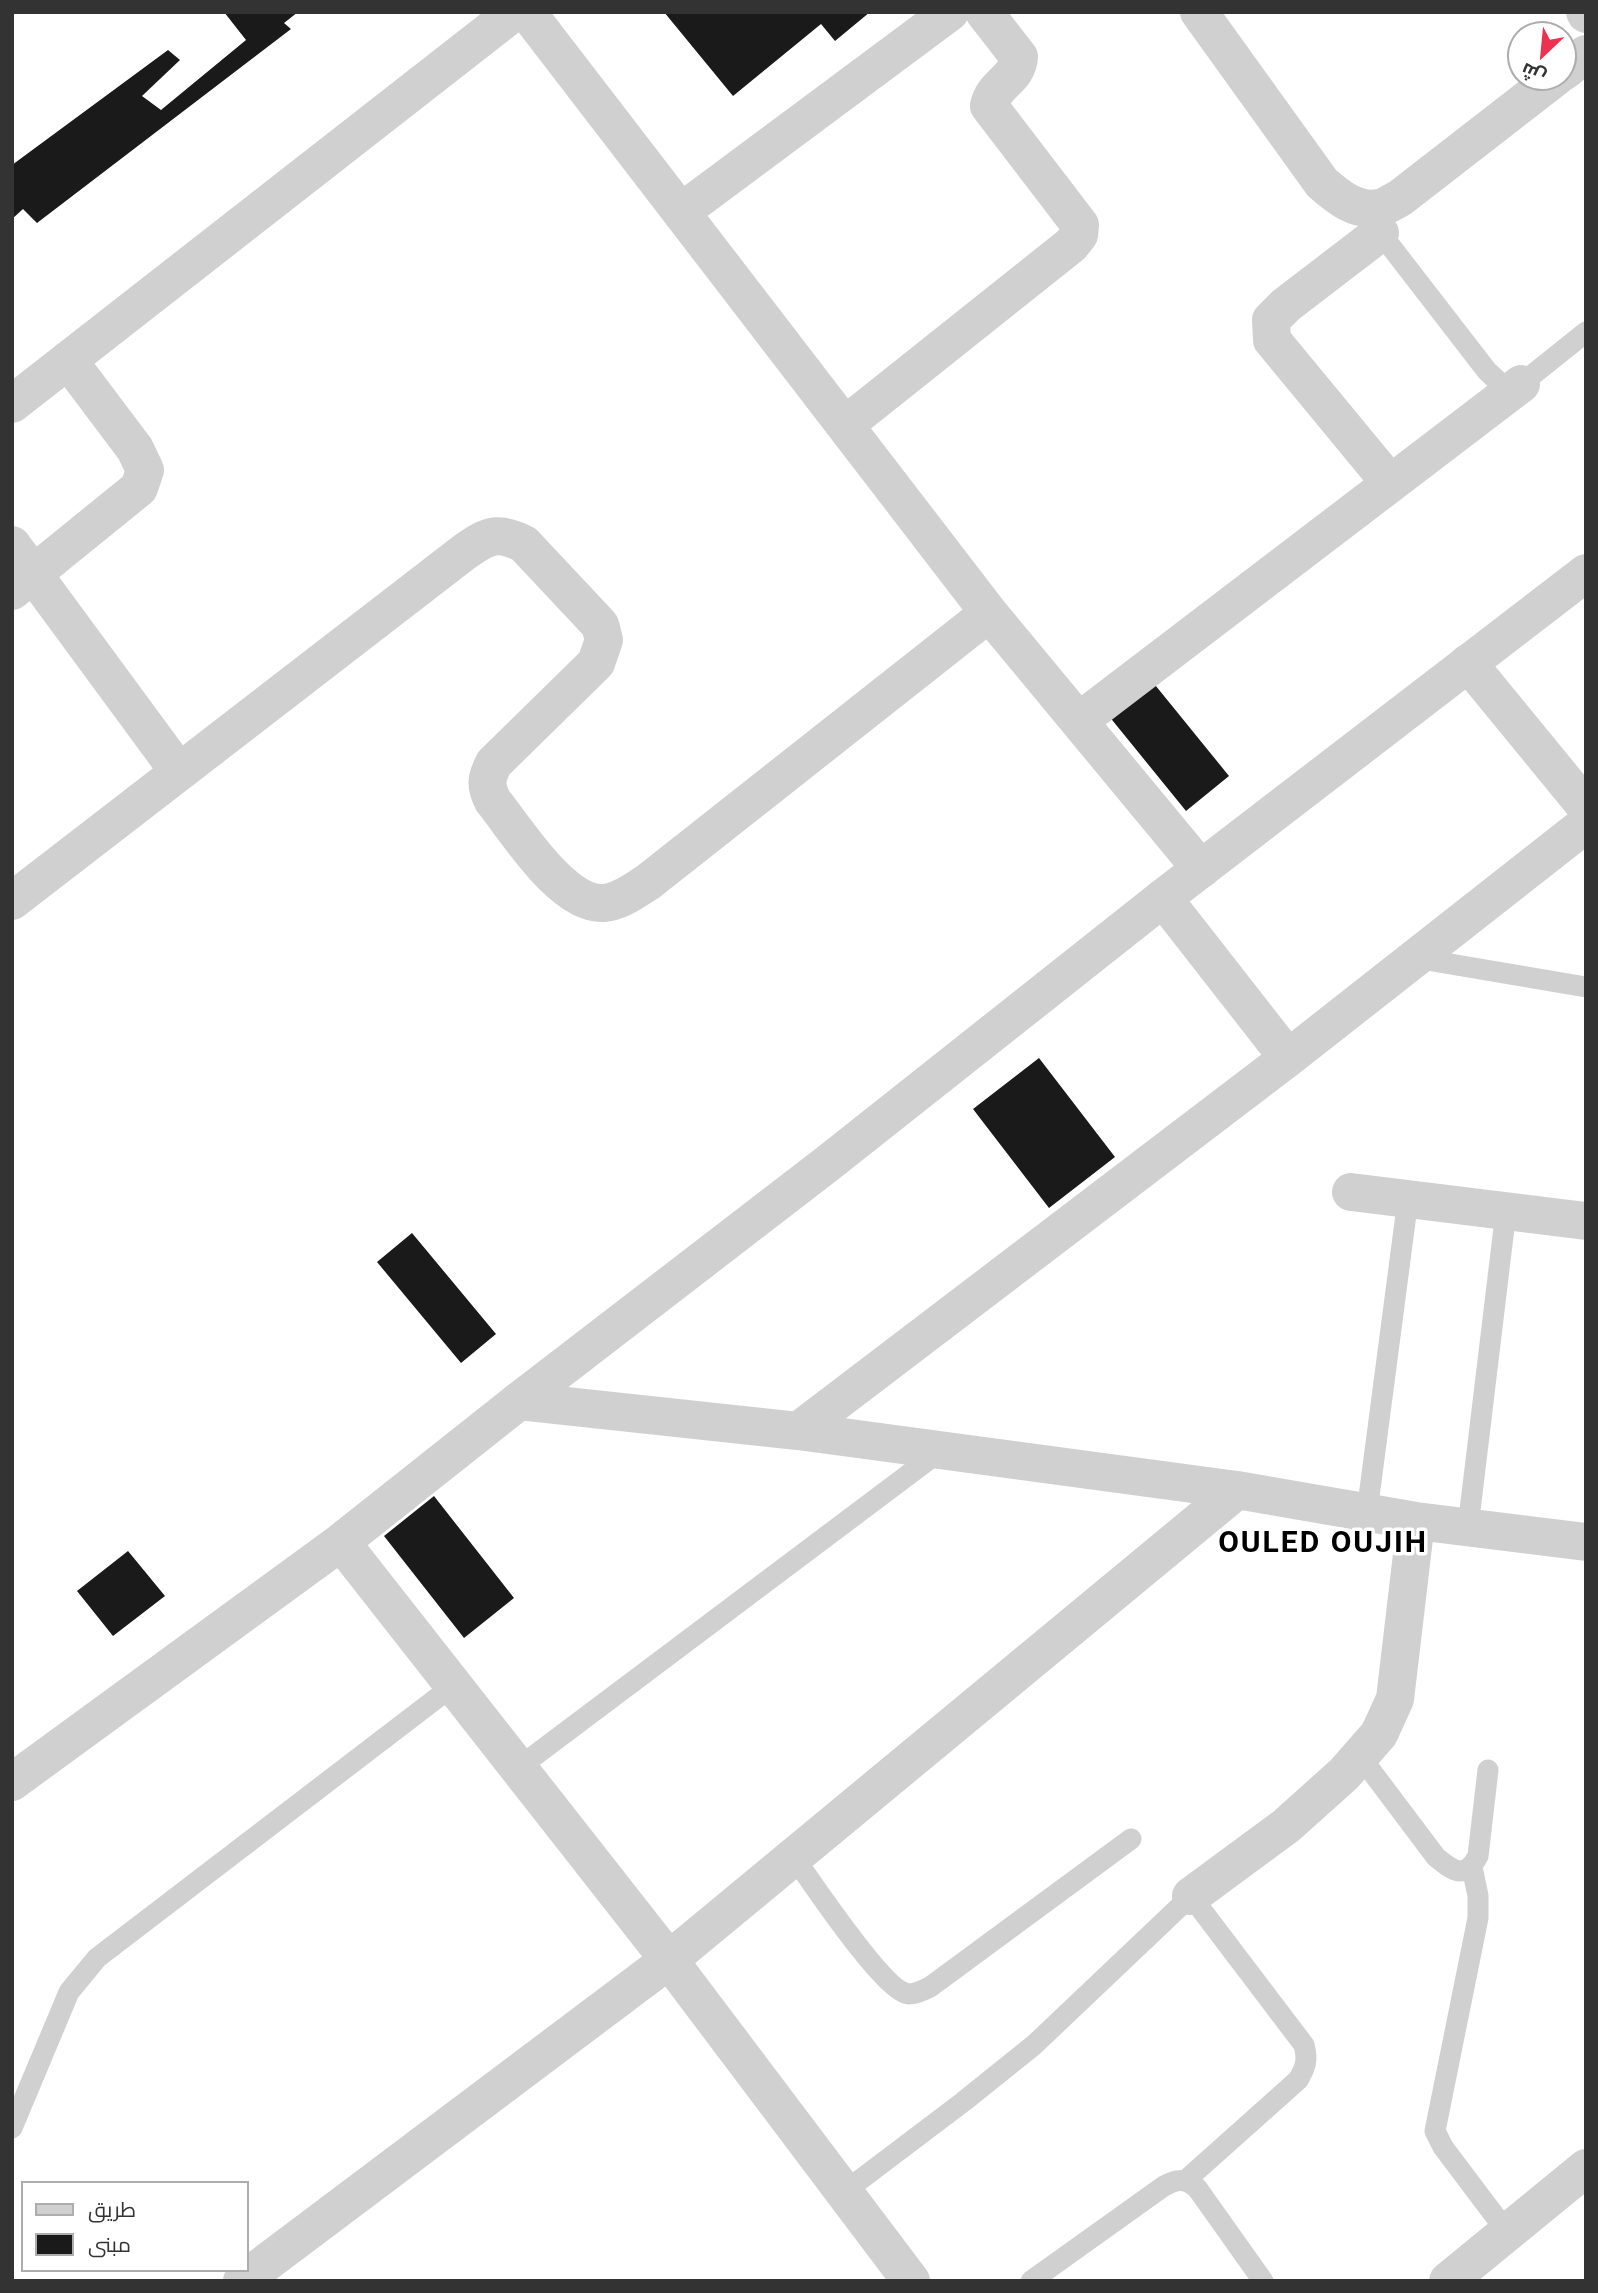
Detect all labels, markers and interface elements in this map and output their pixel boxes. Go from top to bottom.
north arrow [1507,21,1577,91]
text: ش [1517,58,1549,89]
district label: OULED OUJIH [1220,1526,1426,1562]
legend [21,2181,248,2272]
text: طريق [88,2198,136,2222]
text: مبنى [88,2233,131,2257]

